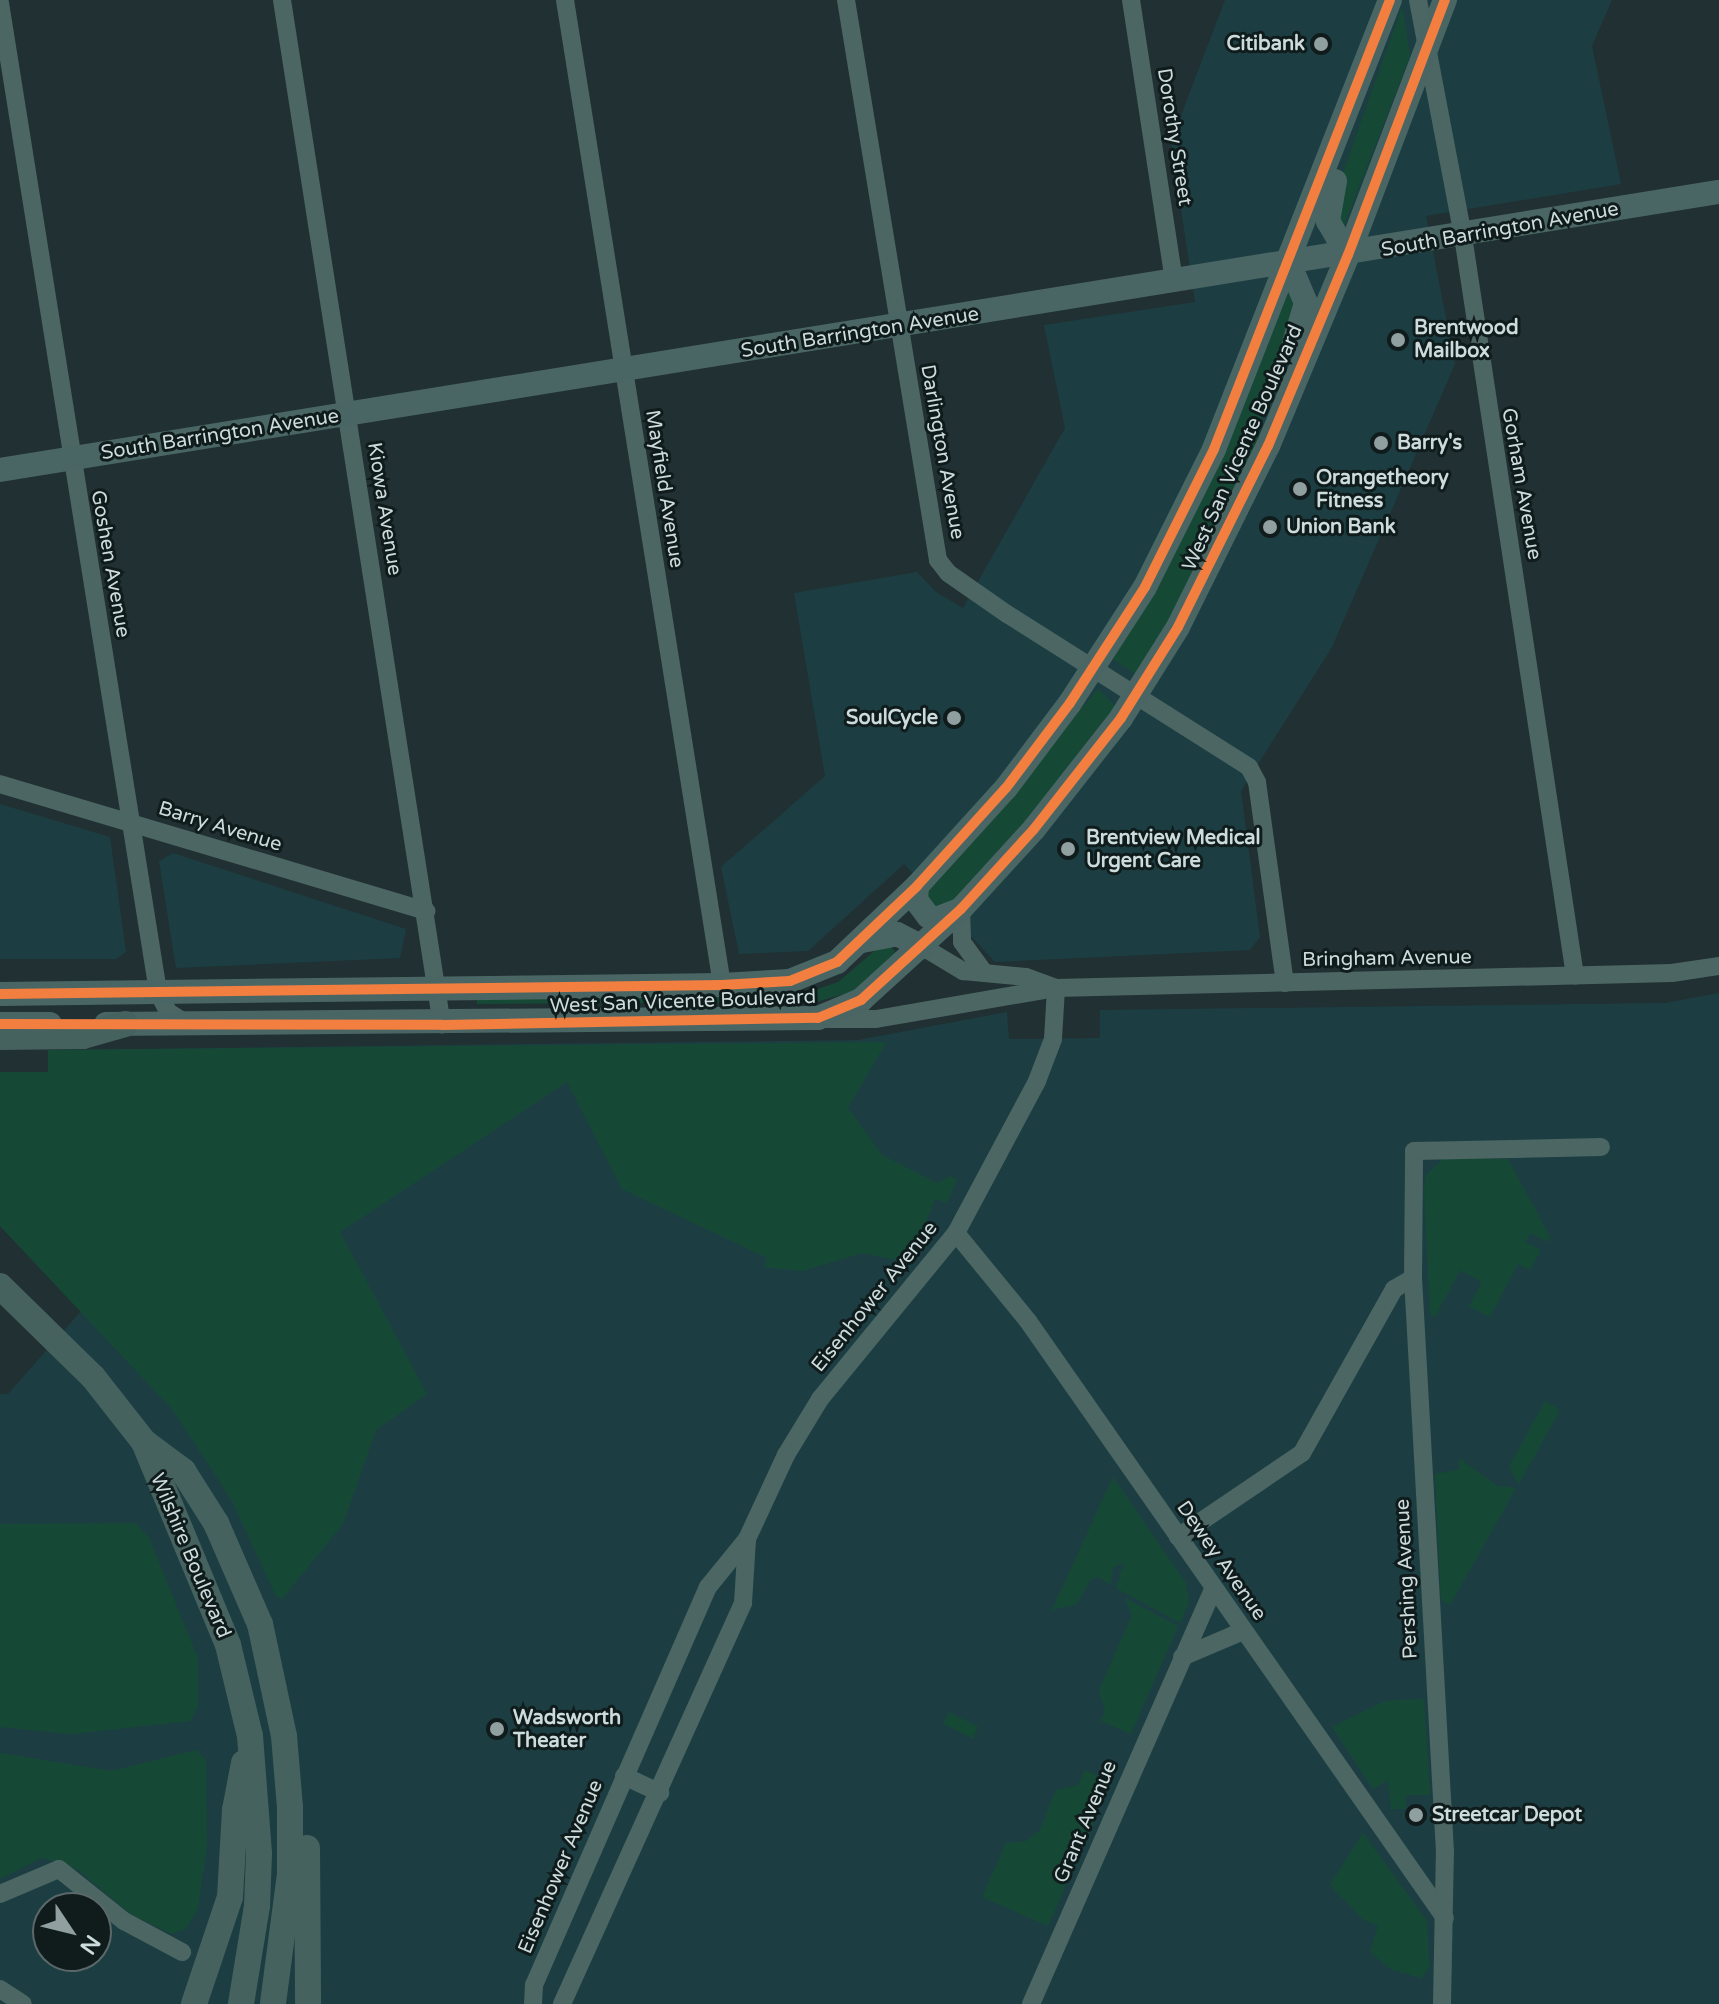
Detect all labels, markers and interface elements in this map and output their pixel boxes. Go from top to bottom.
place label: Citibank [1227,32,1305,56]
marker: Citibank [1312,35,1330,53]
street label: Dorothy Street [1151,66,1197,208]
street label: South Barrington Avenue [1379,197,1621,263]
street label: South Barrington Avenue [739,302,981,364]
place label: Brentwood Mailbox [1414,316,1519,363]
street label: West San Vicente Boulevard [1178,321,1308,575]
marker: Brentwood Mailbox [1389,331,1407,349]
street label: Darlington Avenue [915,363,969,541]
street label: South Barrington Avenue [99,404,341,466]
street label: Gorham Avenue [1496,406,1546,562]
street label: Mayfield Avenue [640,408,688,570]
place label: Barry's [1397,431,1462,455]
marker: Barry's [1372,434,1390,452]
street label: Kiowa Avenue [362,441,406,577]
place label: Orangetheory Fitness [1316,466,1449,513]
marker: Orangetheory Fitness [1291,480,1309,498]
street label: Goshen Avenue [85,488,135,640]
place label: Union Bank [1286,515,1396,539]
marker: Union Bank [1261,518,1279,536]
place label: SoulCycle [846,706,938,730]
marker: SoulCycle [945,709,963,727]
street label: Barry Avenue [155,797,285,857]
place label: Brentview Medical Urgent Care [1086,826,1261,873]
marker: Brentview Medical Urgent Care [1057,838,1079,860]
street label: Bringham Avenue [1302,946,1472,972]
street label: West San Vicente Boulevard [549,985,817,1019]
street label: Eisenhower Avenue [807,1217,943,1377]
street label: Wilshire Boulevard [144,1470,236,1642]
street label: Dewey Avenue [1171,1497,1271,1625]
street label: Pershing Avenue [1391,1498,1423,1660]
place label: Wadsworth Theater [513,1706,621,1753]
marker: Wadsworth Theater [488,1720,506,1738]
street label: Grant Avenue [1049,1757,1123,1887]
street label: Eisenhower Avenue [514,1776,608,1958]
place label: Streetcar Depot [1432,1803,1582,1827]
marker: Streetcar Depot [1407,1806,1425,1824]
north arrow [32,1892,112,1972]
text: N [74,1930,106,1959]

